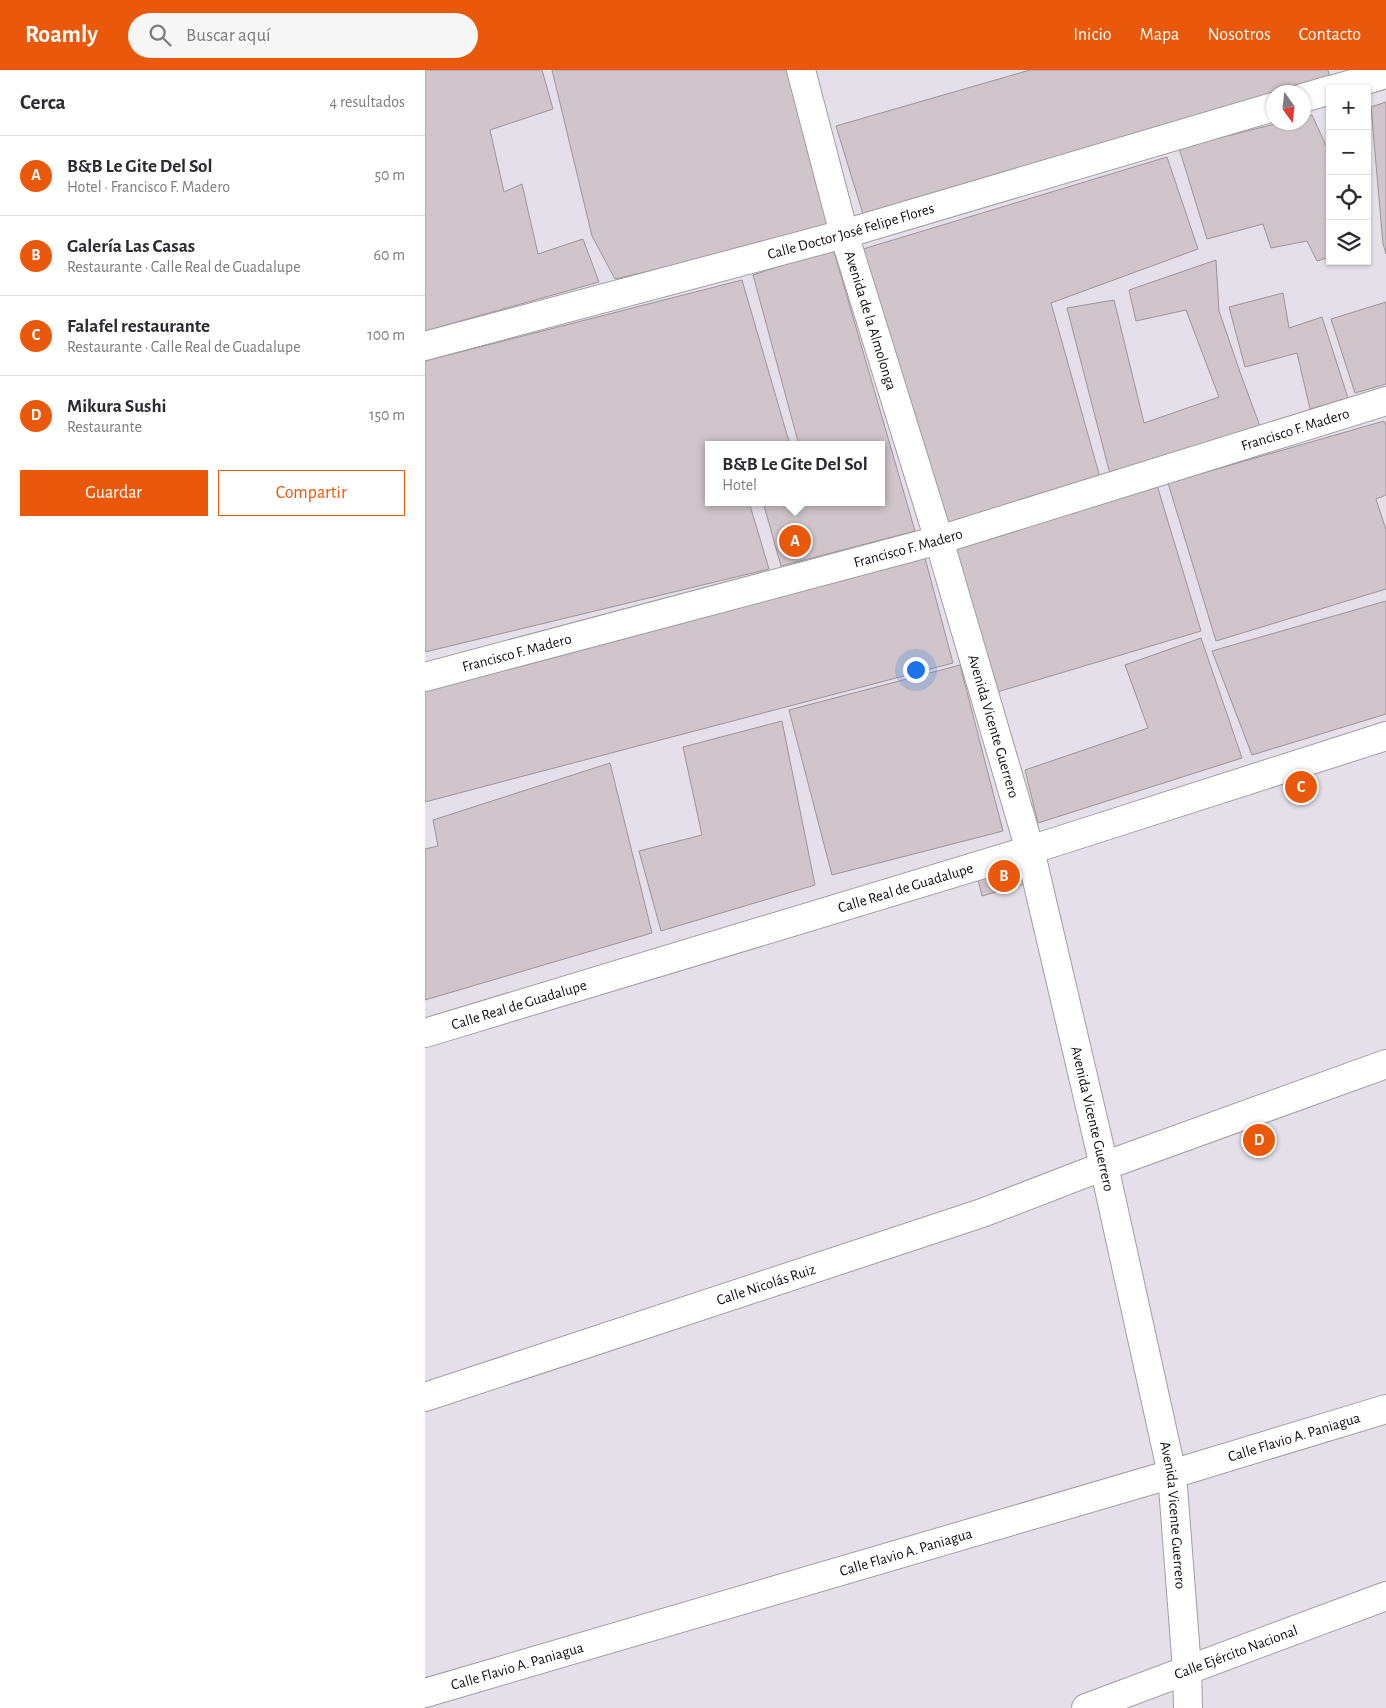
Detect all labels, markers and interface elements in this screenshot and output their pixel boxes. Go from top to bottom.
search box [128,13,478,58]
icon: search [146,21,174,49]
text: Roamly [25,23,98,47]
text: Buscar aquí [186,26,271,45]
text: Inicio [1073,26,1112,44]
text: Mapa [1140,26,1179,44]
text: Nosotros [1207,26,1271,44]
text: Contacto [1299,26,1361,44]
north arrow [1266,85,1311,130]
map controls [1326,85,1371,265]
button: + [1326,85,1371,130]
text: Cerca [20,92,66,113]
text: 4 resultados [330,94,405,110]
button: − [1326,130,1371,175]
text: B&B Le Gite Del Sol [67,157,212,176]
text: A [31,167,41,183]
text: 50 m [374,167,405,183]
button: locate [1326,175,1371,220]
text: Hotel · Francisco F. Madero [67,179,230,195]
street label: Calle Doctor José Felipe Flores [766,200,936,262]
button: layers [1326,220,1371,265]
text: Galería Las Casas [67,237,195,256]
text: B [31,247,41,263]
text: 60 m [374,247,405,263]
street label: Avenida de la Almolonga [842,249,899,392]
text: Restaurante · Calle Real de Guadalupe [67,259,301,275]
text: Falafel restaurante [67,317,210,336]
text: C [32,327,40,343]
text: 100 m [367,327,405,343]
text: Restaurante · Calle Real de Guadalupe [67,339,301,355]
text: Mikura Sushi [67,397,167,416]
street label: Francisco F. Madero [1239,405,1351,453]
text: D [31,407,41,423]
text: 150 m [369,407,405,423]
text: Restaurante [67,419,142,435]
popup [705,441,885,506]
text: B&B Le Gite Del Sol [722,455,868,474]
button: Guardar [20,470,208,516]
button: Compartir [218,470,405,516]
text: Hotel [722,477,757,493]
pin: A [779,522,811,560]
street label: Francisco F. Madero [852,526,964,570]
street label: Francisco F. Madero [461,631,573,674]
street label: Avenida Vicente Guerrero [966,653,1022,800]
your location [903,657,929,683]
pin: C [1285,768,1317,806]
pin: B [988,857,1020,895]
street label: Calle Real de Guadalupe [836,860,975,915]
street label: Calle Real de Guadalupe [449,977,588,1032]
street label: Avenida Vicente Guerrero [1069,1045,1117,1193]
pin: D [1243,1121,1275,1159]
street label: Calle Nicolás Ruiz [715,1261,817,1308]
street label: Calle Flavio A. Paniagua [1226,1410,1362,1464]
street label: Avenida Vicente Guerrero [1157,1440,1188,1590]
street label: Calle Flavio A. Paniagua [838,1526,974,1579]
street label: Calle Ejército Nacional [1172,1622,1300,1682]
street label: Calle Flavio A. Paniagua [449,1639,585,1693]

